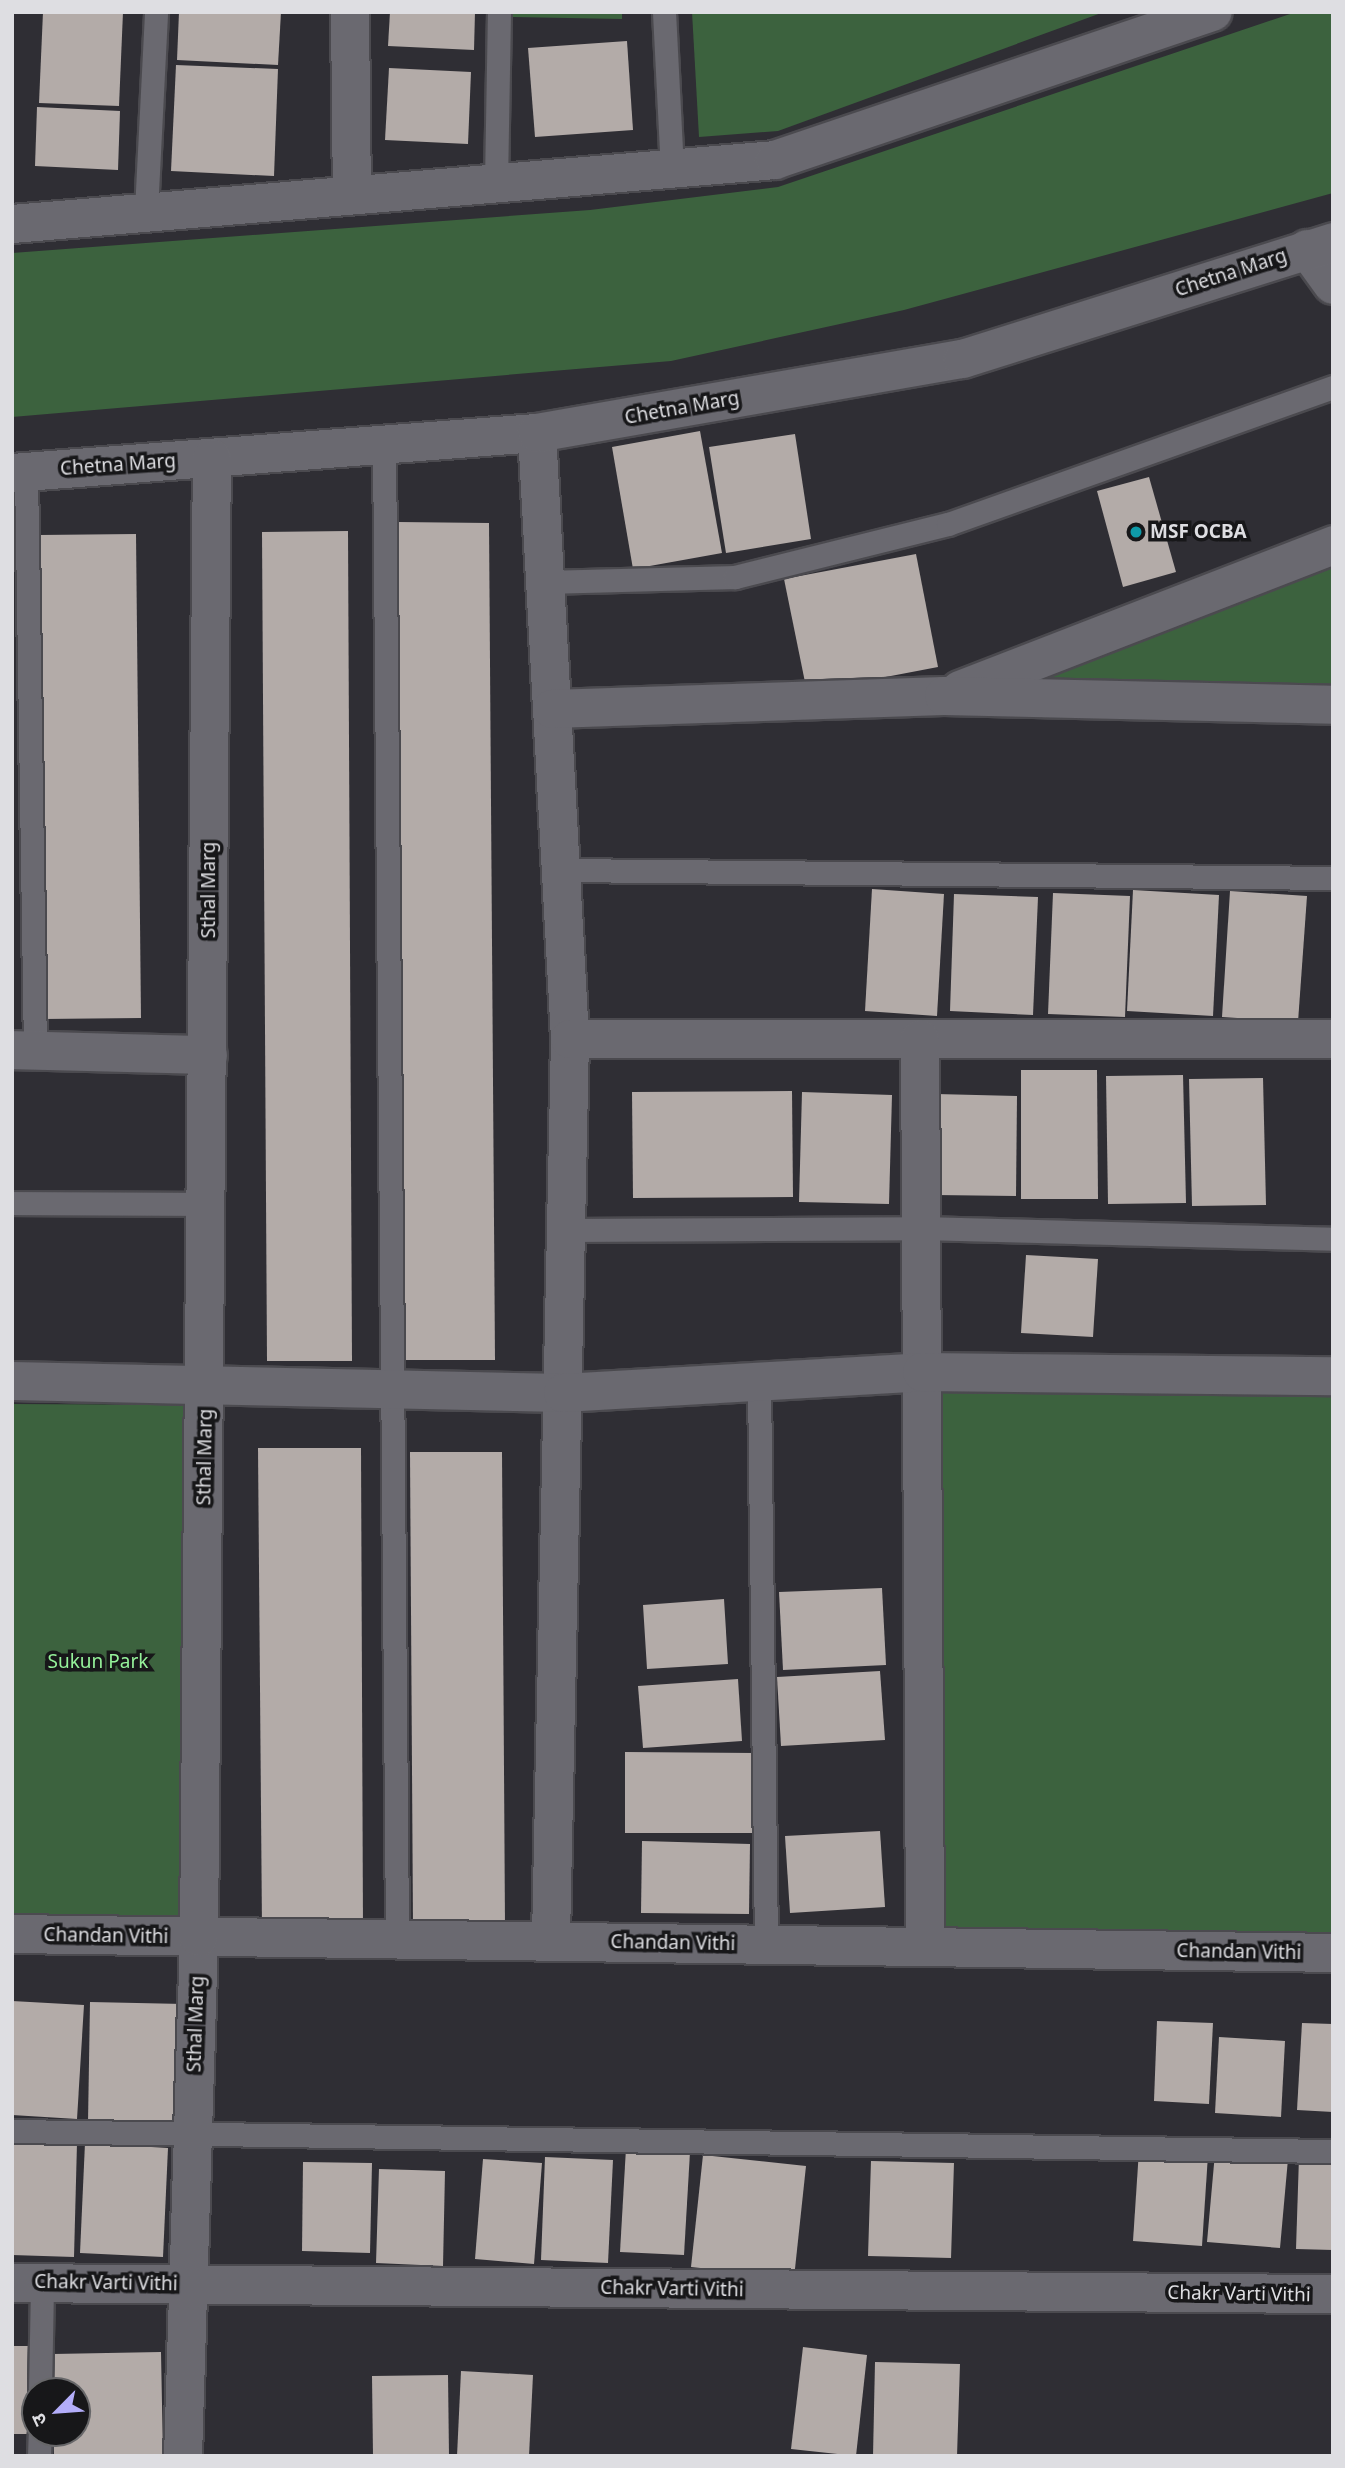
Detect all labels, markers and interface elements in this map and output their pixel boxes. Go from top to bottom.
street label: Chetna Marg [1172,244,1290,302]
street label: Chetna Marg [623,387,741,429]
street label: Chetna Marg [59,450,177,480]
place label: MSF OCBA [1150,521,1247,543]
marker: MSF OCBA [1128,524,1144,540]
street label: Sthal Marg [198,842,220,938]
street label: Sthal Marg [193,1408,217,1506]
park label: Sukun Park [48,1651,148,1673]
street label: Chandan Vithi [43,1924,169,1948]
street label: Chandan Vithi [610,1931,736,1955]
street label: Chandan Vithi [1176,1940,1302,1964]
street label: Sthal Marg [183,1975,209,2073]
street label: Chakr Varti Vithi [34,2270,178,2296]
street label: Chakr Varti Vithi [600,2276,744,2302]
street label: Chakr Varti Vithi [1167,2281,1311,2307]
north arrow [21,2377,91,2447]
text: उ [25,2409,53,2431]

